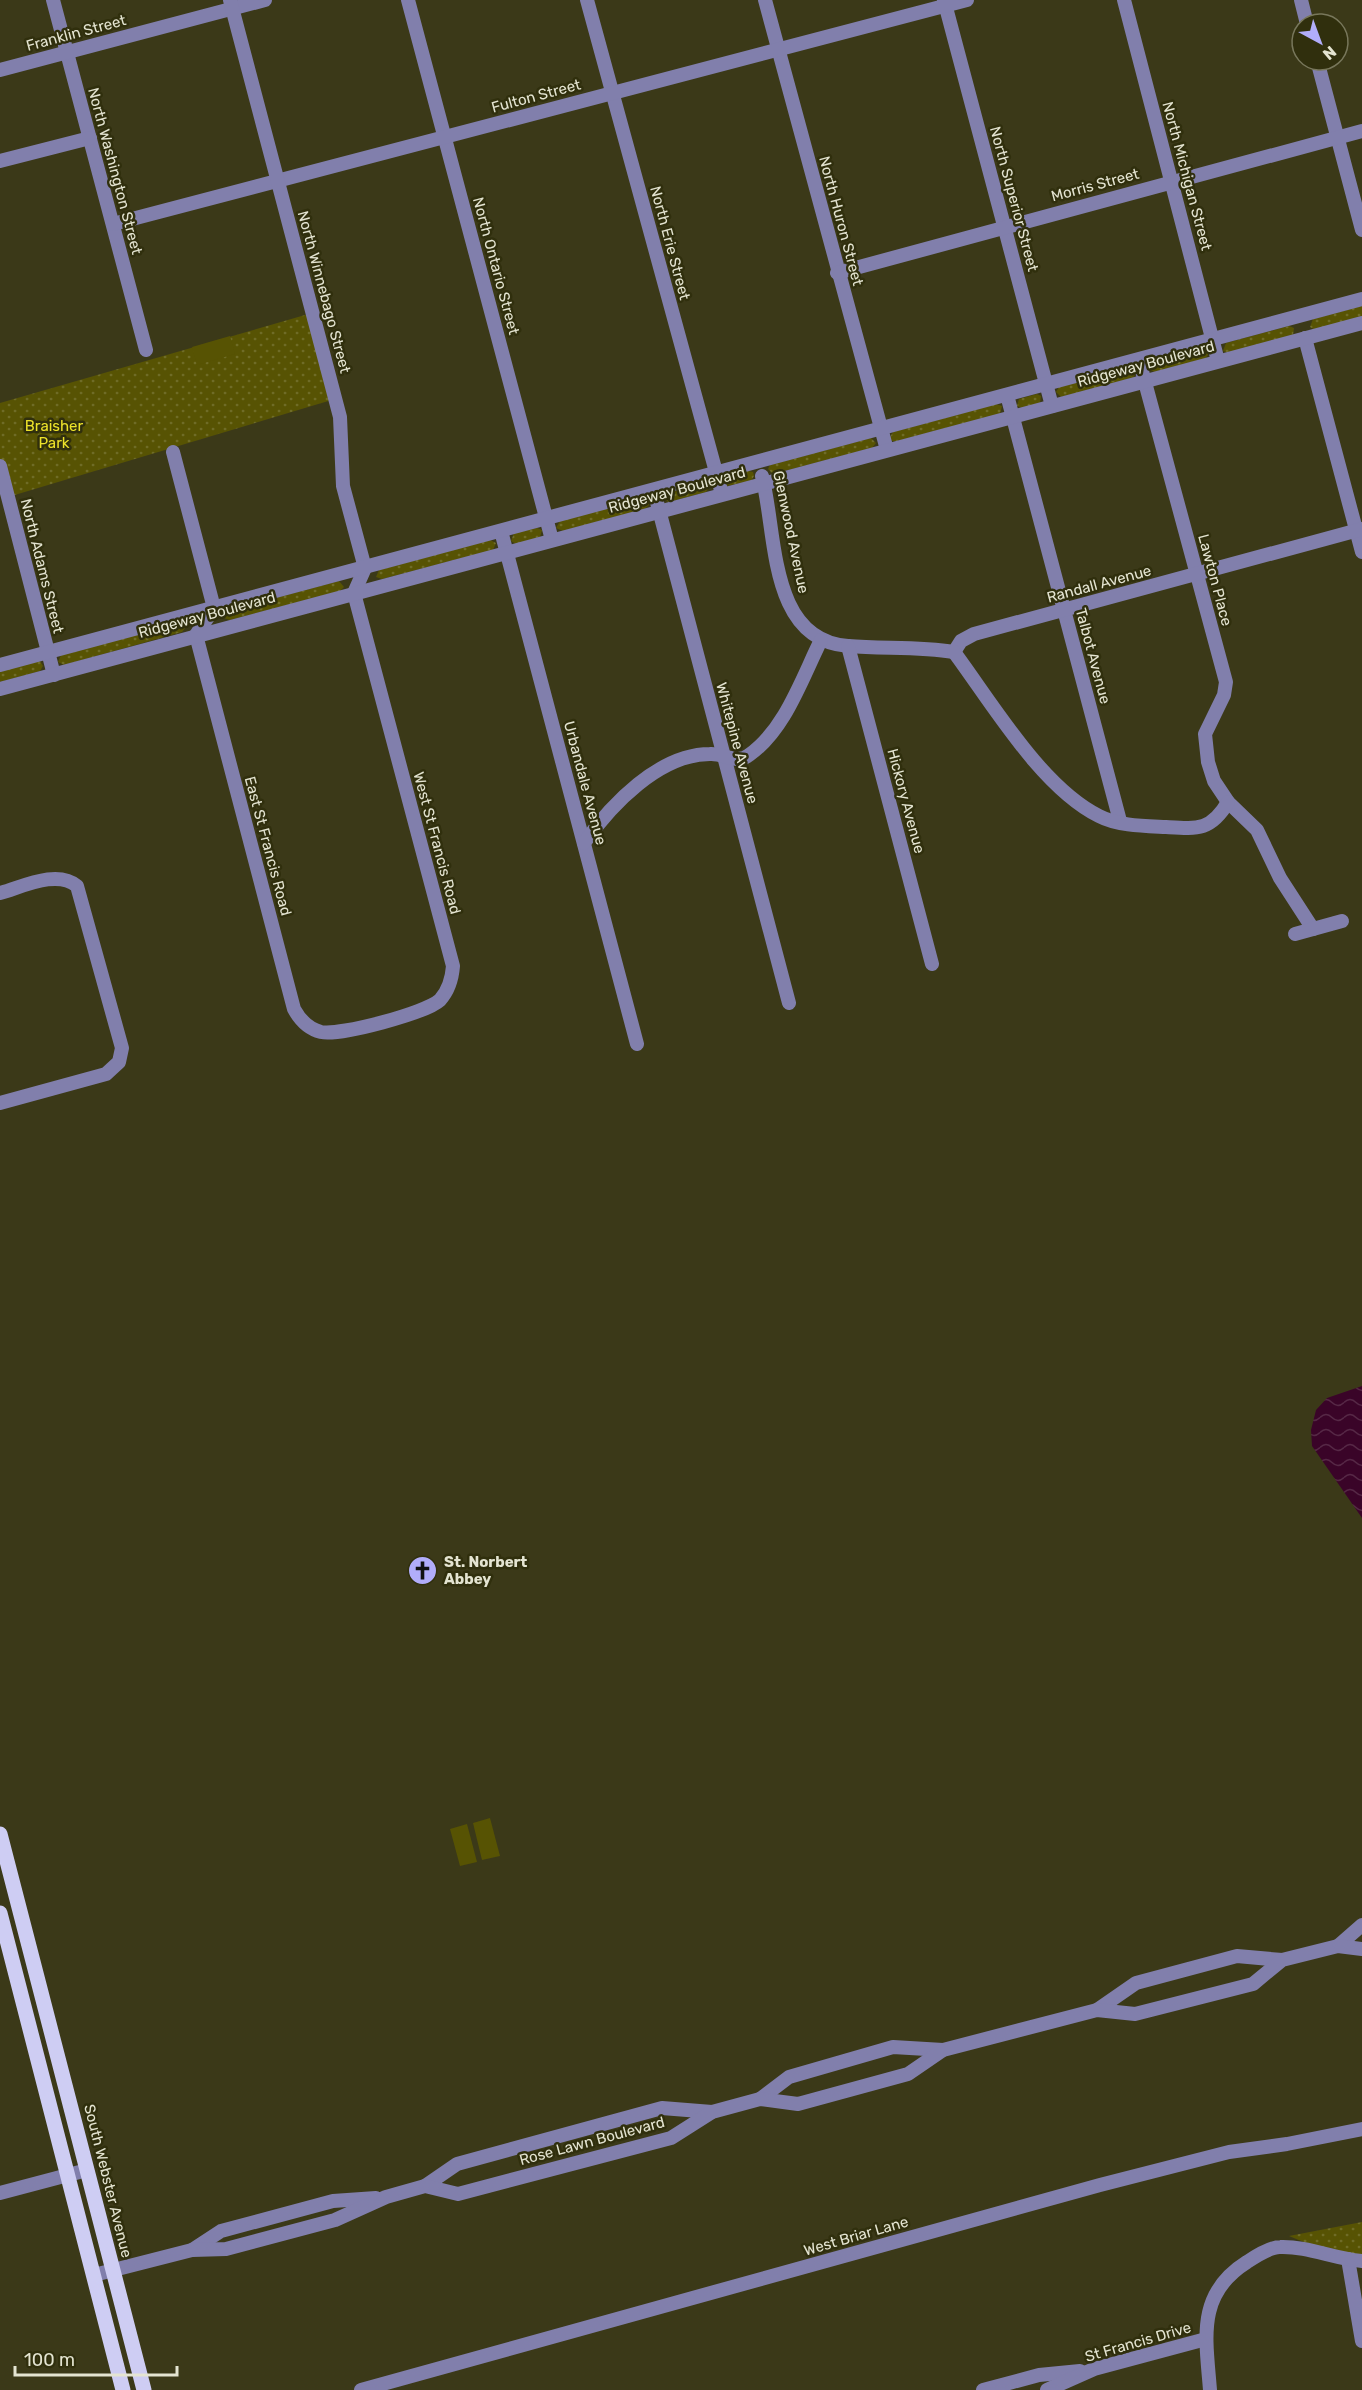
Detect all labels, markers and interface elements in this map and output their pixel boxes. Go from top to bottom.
street label: Franklin Street [24,11,128,55]
north arrow [1290,12,1350,72]
text: N [1319,42,1340,64]
street label: Fulton Street [489,75,583,117]
street label: North Washington Street [84,86,146,257]
street label: North Michigan Street [1158,100,1216,253]
street label: North Superior Street [986,124,1042,274]
street label: North Huron Street [815,154,867,288]
street label: Morris Street [1049,165,1141,205]
street label: North Erie Street [646,184,694,302]
street label: North Ontario Street [469,195,523,337]
street label: North Winnebago Street [294,209,354,375]
street label: Ridgeway Boulevard [1075,337,1217,391]
park label: Braisher Park [25,417,83,452]
street label: Ridgeway Boulevard [606,463,748,517]
street label: Glenwood Avenue [769,469,813,595]
street label: North Adams Street [17,497,67,635]
street label: Lawton Place [1194,532,1236,628]
street label: Randall Avenue [1045,561,1153,607]
street label: Ridgeway Boulevard [136,588,278,642]
street label: Talbot Avenue [1072,606,1114,706]
street label: Whitepine Avenue [712,680,762,806]
street label: Urbandale Avenue [560,719,610,847]
street label: Hickory Avenue [883,747,929,855]
street label: West St Francis Road [409,770,465,916]
street label: East St Francis Road [241,774,295,918]
place label: St. Norbert Abbey [444,1553,527,1588]
church icon: St. Norbert Abbey [407,1555,439,1587]
street label: South Webster Avenue [80,2102,136,2260]
street label: Rose Lawn Boulevard [517,2113,667,2169]
street label: West Briar Lane [802,2212,910,2260]
street label: St Francis Drive [1083,2318,1193,2366]
scale bar [15,2339,177,2377]
text: 100 m [24,2349,75,2371]

